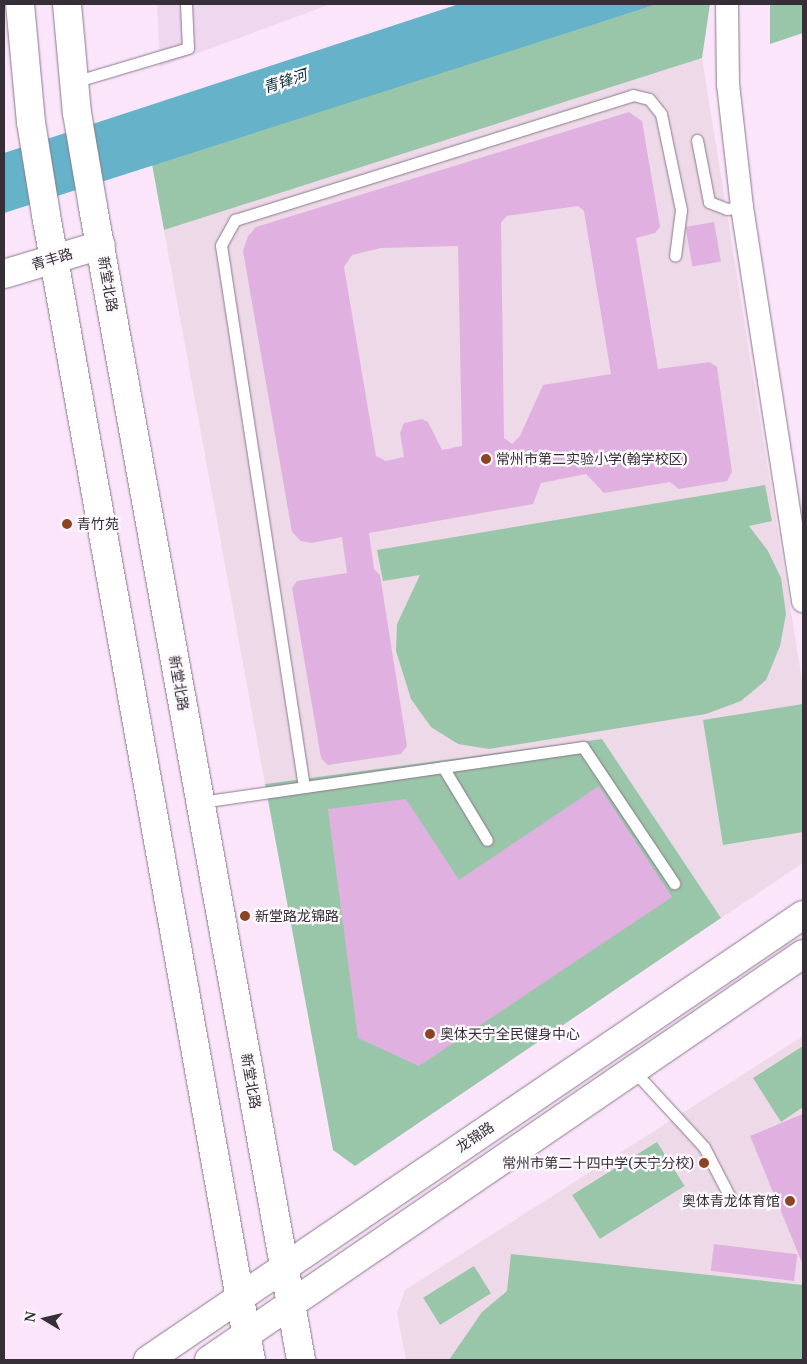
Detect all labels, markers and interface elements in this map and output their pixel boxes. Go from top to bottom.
water label: 青锋河 [261,65,309,97]
street label: 青丰路 [29,245,75,273]
street label: 新堂北路 [95,255,121,313]
place label: 常州市第二实验小学(翰学校区) [496,451,688,467]
marker: 常州市第二实验小学(翰学校区) [480,453,492,465]
place label: 青竹苑 [77,516,119,532]
marker: 青竹苑 [61,518,73,530]
street label: 新堂北路 [166,654,192,712]
place label: 新堂路龙锦路 [255,908,339,924]
marker: 新堂路龙锦路 [239,910,251,922]
place label: 奥体天宁全民健身中心 [440,1026,580,1042]
marker: 奥体天宁全民健身中心 [424,1028,436,1040]
street label: 新堂北路 [238,1052,264,1110]
street label: 龙锦路 [453,1118,497,1156]
place label: 常州市第二十四中学(天宁分校) [502,1155,694,1171]
marker: 常州市第二十四中学(天宁分校) [698,1157,710,1169]
place label: 奥体青龙体育馆 [682,1193,780,1209]
marker: 奥体青龙体育馆 [784,1195,796,1207]
north arrow [20,1294,70,1344]
text: N [19,1310,40,1324]

